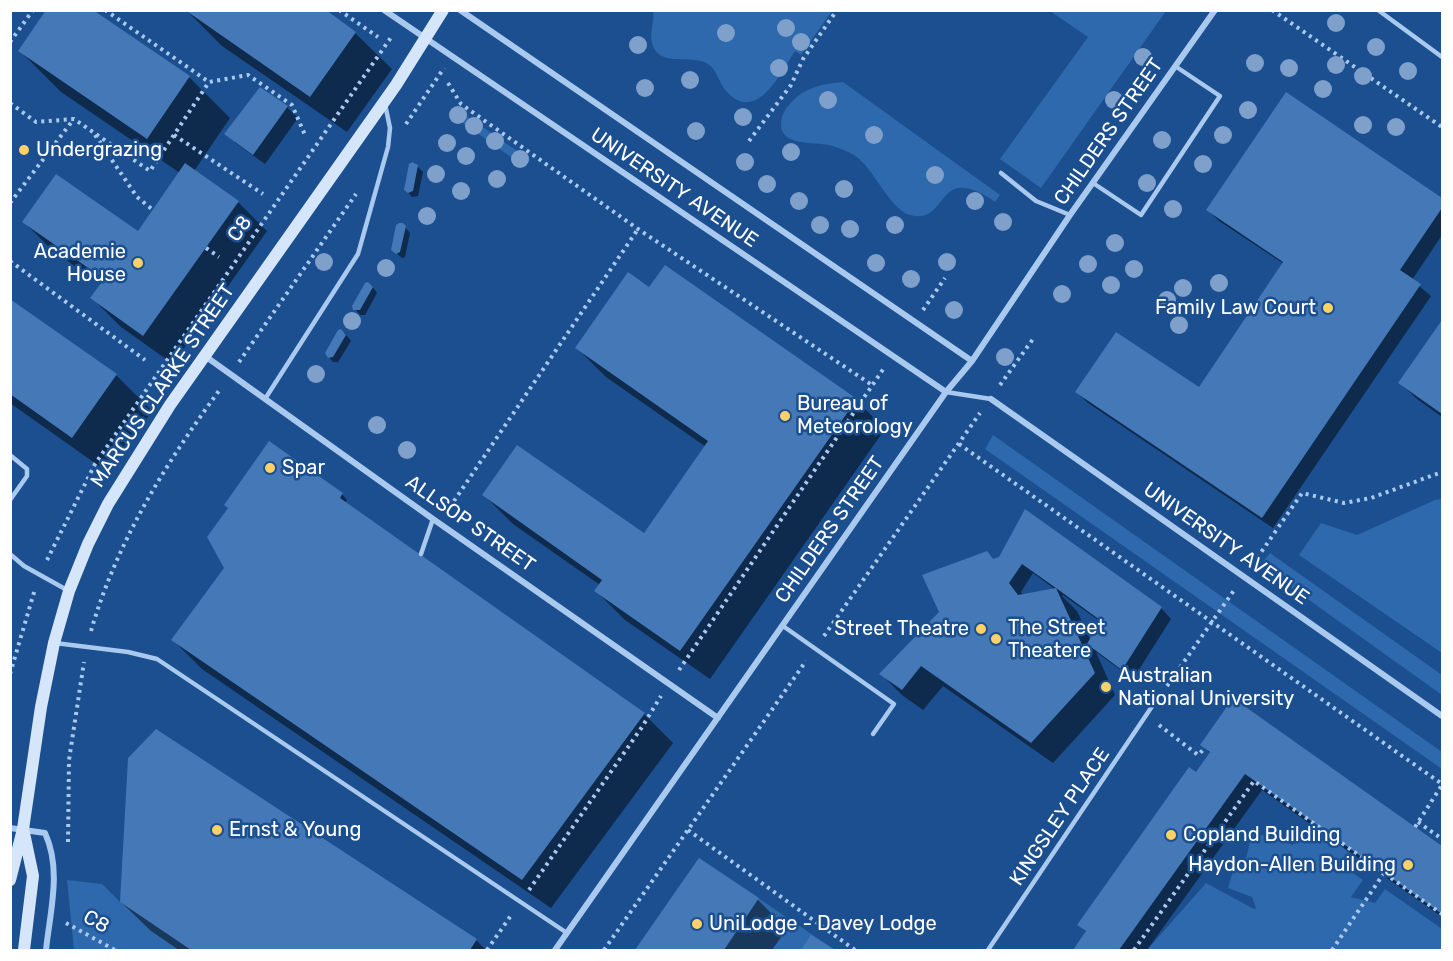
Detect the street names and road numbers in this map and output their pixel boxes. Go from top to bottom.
street label: CHILDERS STREET [1049,54,1169,210]
street label: UNIVERSITY AVENUE [586,123,762,253]
street label: C8 [223,211,257,247]
street label: MARCUS CLARKE STREET [86,280,240,492]
street label: CHILDERS STREET [770,452,890,608]
street label: ALLSOP STREET [401,470,539,578]
street label: UNIVERSITY AVENUE [1139,478,1313,610]
street label: KINGSLEY PLACE [1005,743,1115,891]
street label: C8 [79,905,113,939]

